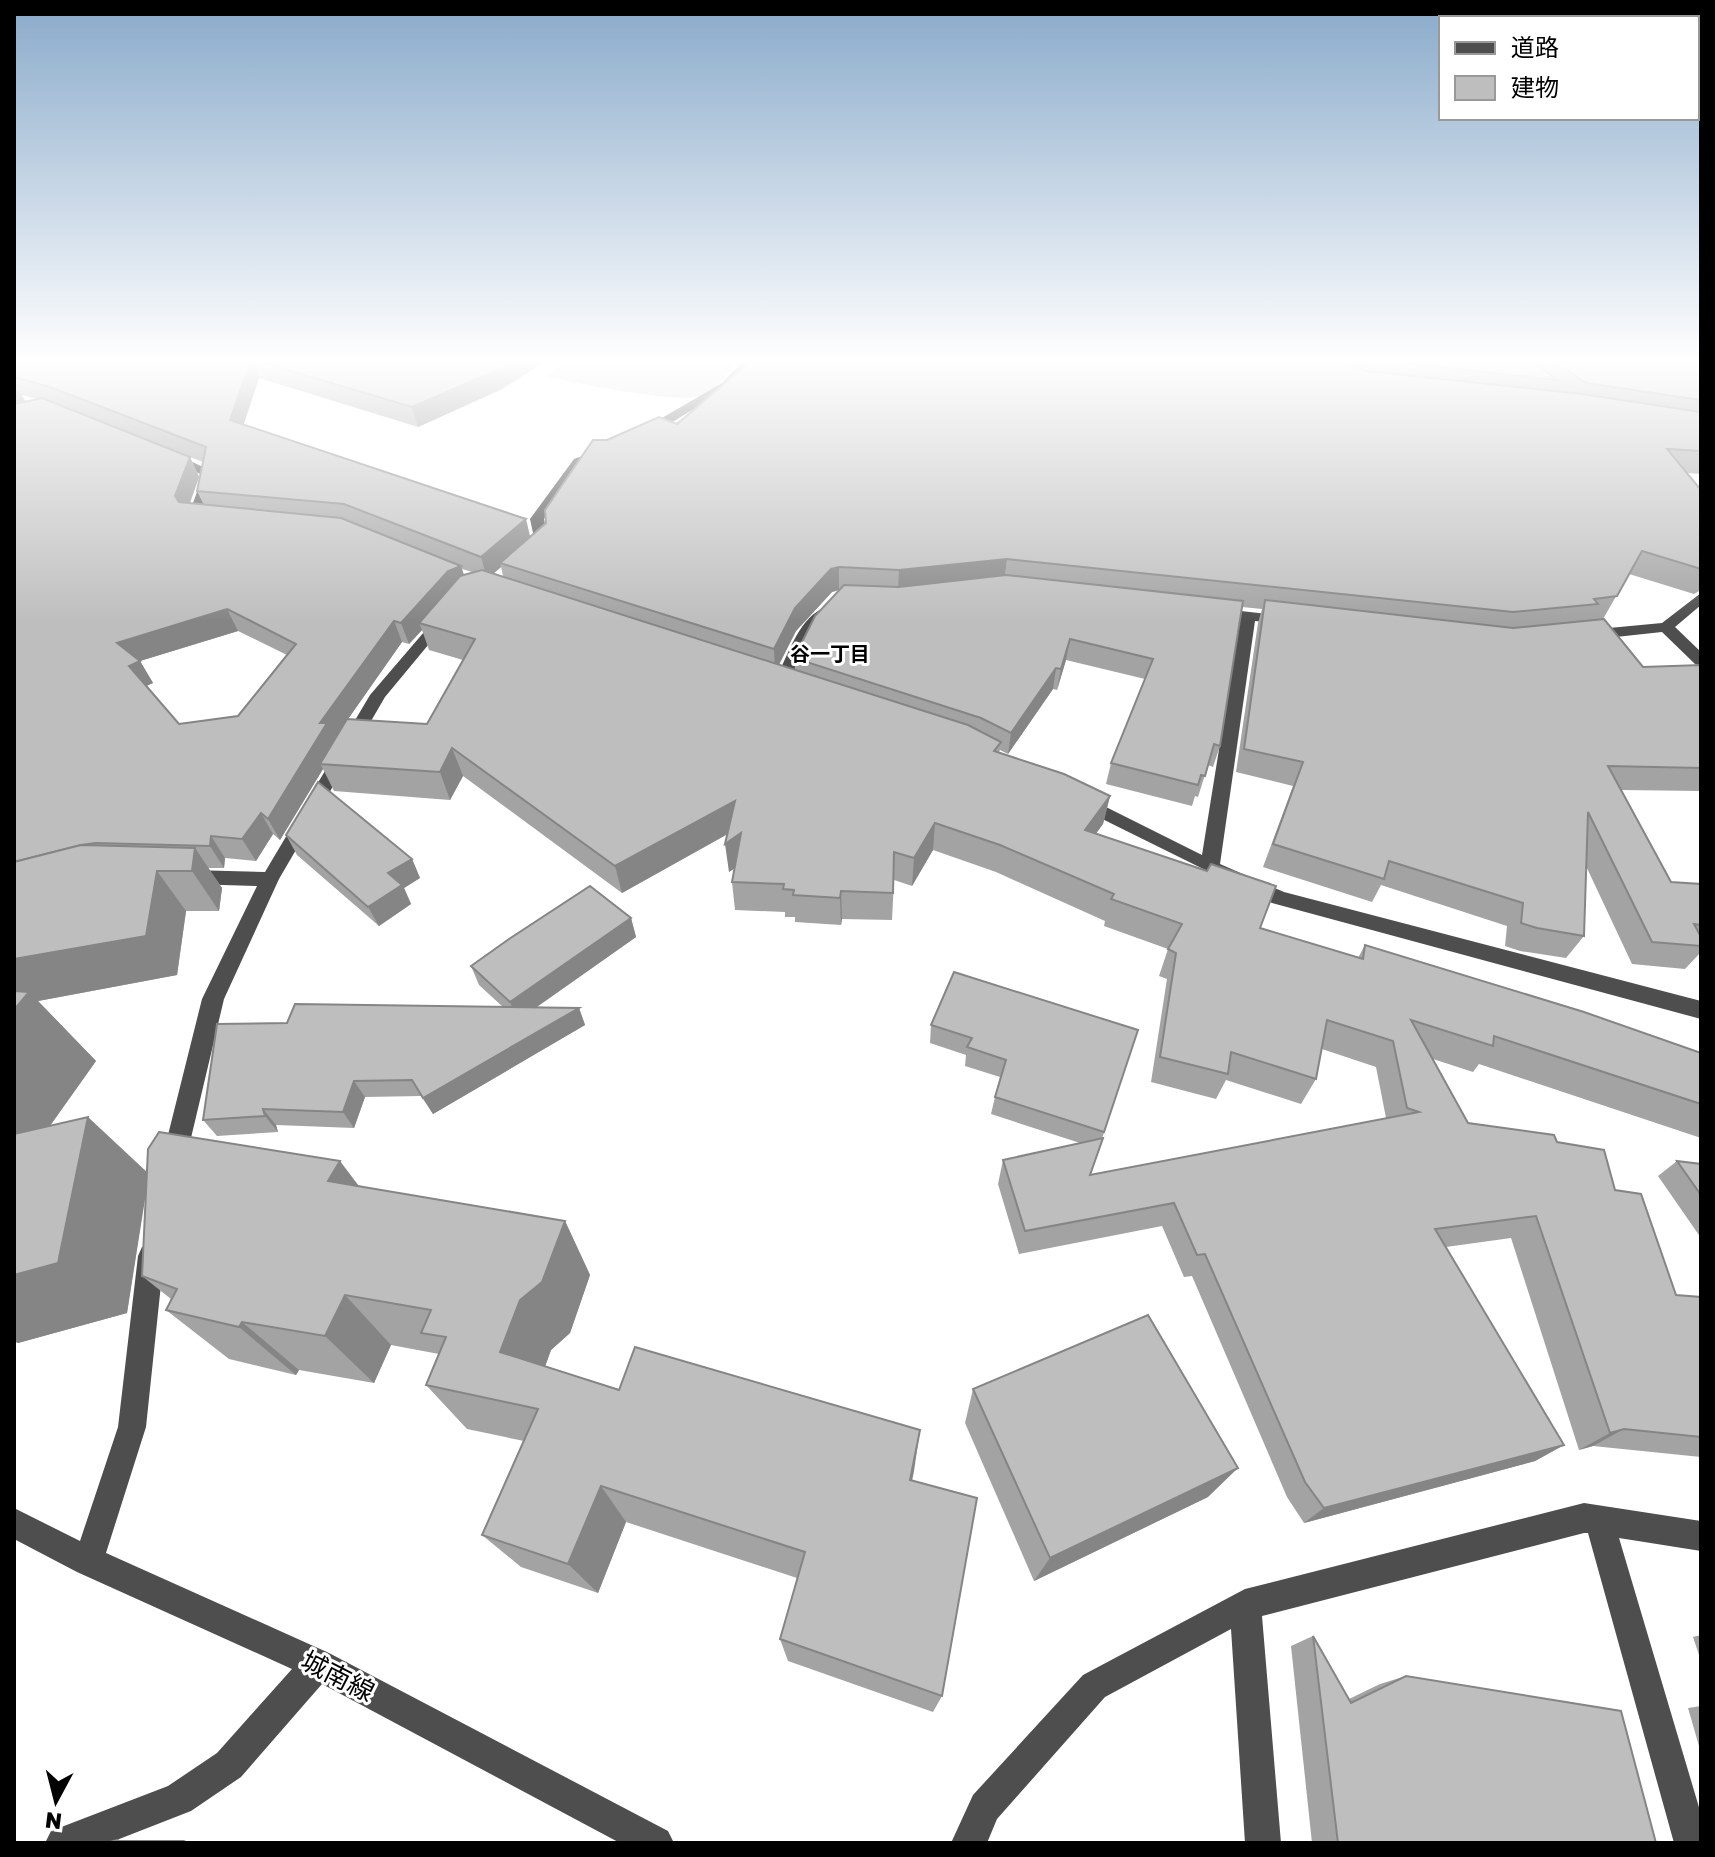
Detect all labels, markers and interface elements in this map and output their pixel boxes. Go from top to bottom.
legend [1439,16,1699,120]
text: 道路 [1511,32,1559,61]
text: 建物 [1511,72,1559,101]
district label: 谷一丁目 [790,641,870,665]
street label: 城南線 [296,1644,380,1708]
north arrow [16,1761,96,1841]
text: N [44,1807,63,1836]

